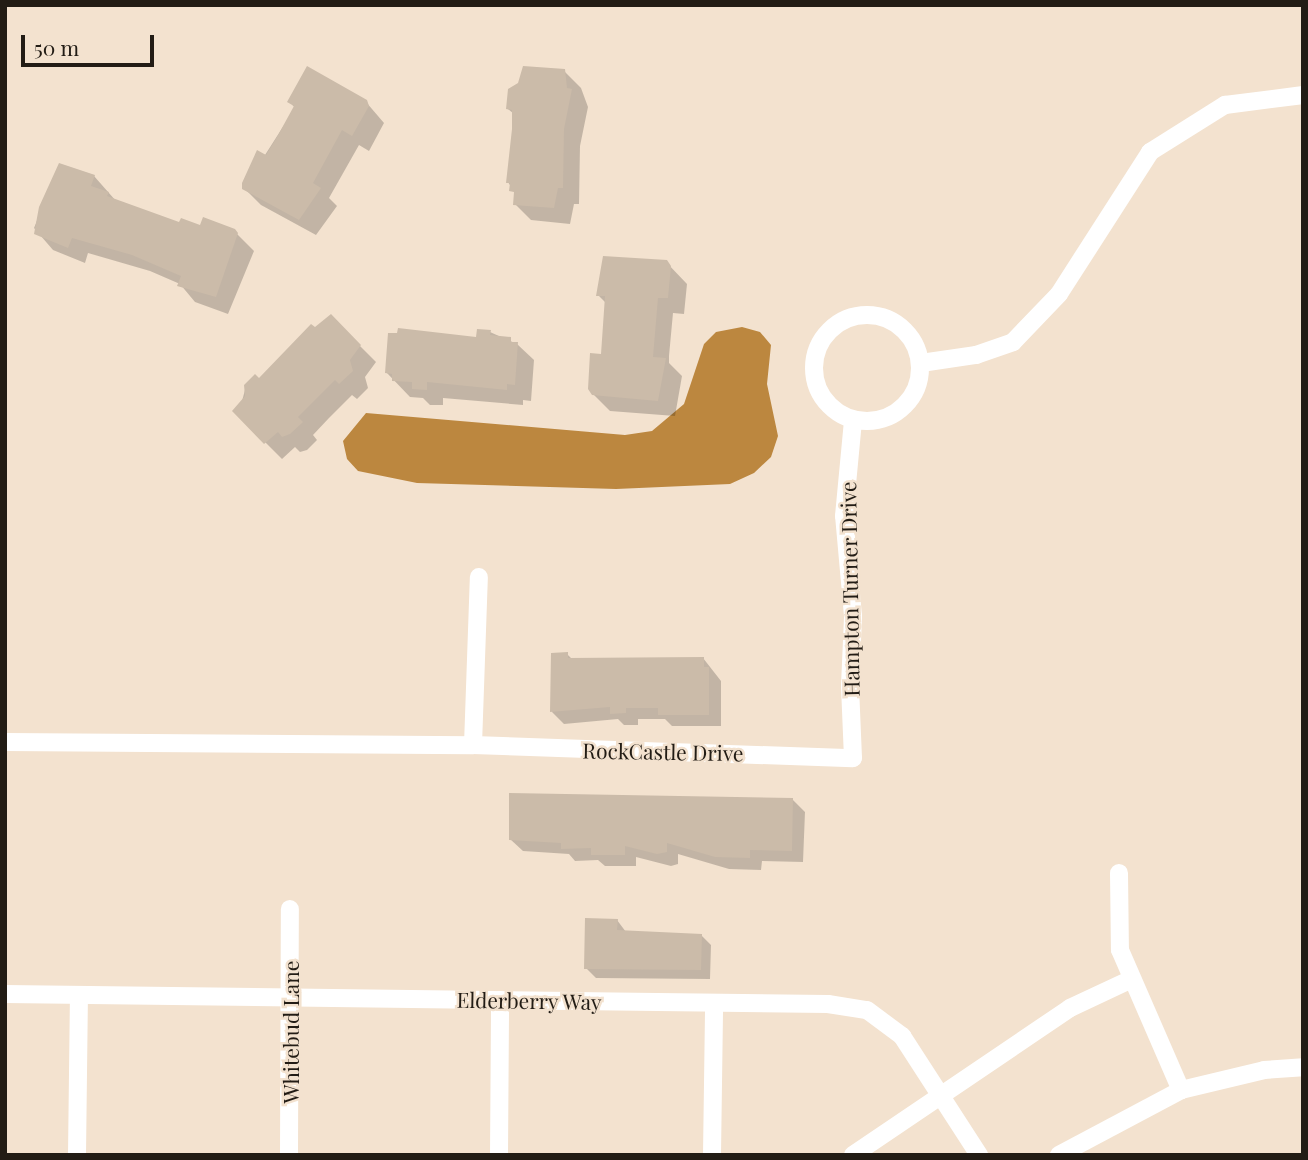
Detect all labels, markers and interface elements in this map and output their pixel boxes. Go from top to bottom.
scale bar [24,21,158,65]
text: 50 m [34,33,79,61]
street label: Hampton Turner Drive [835,481,863,697]
street label: RockCastle Drive [582,737,744,765]
street label: Whitebud Lane [277,961,303,1103]
street label: Elderberry Way [456,986,602,1014]

